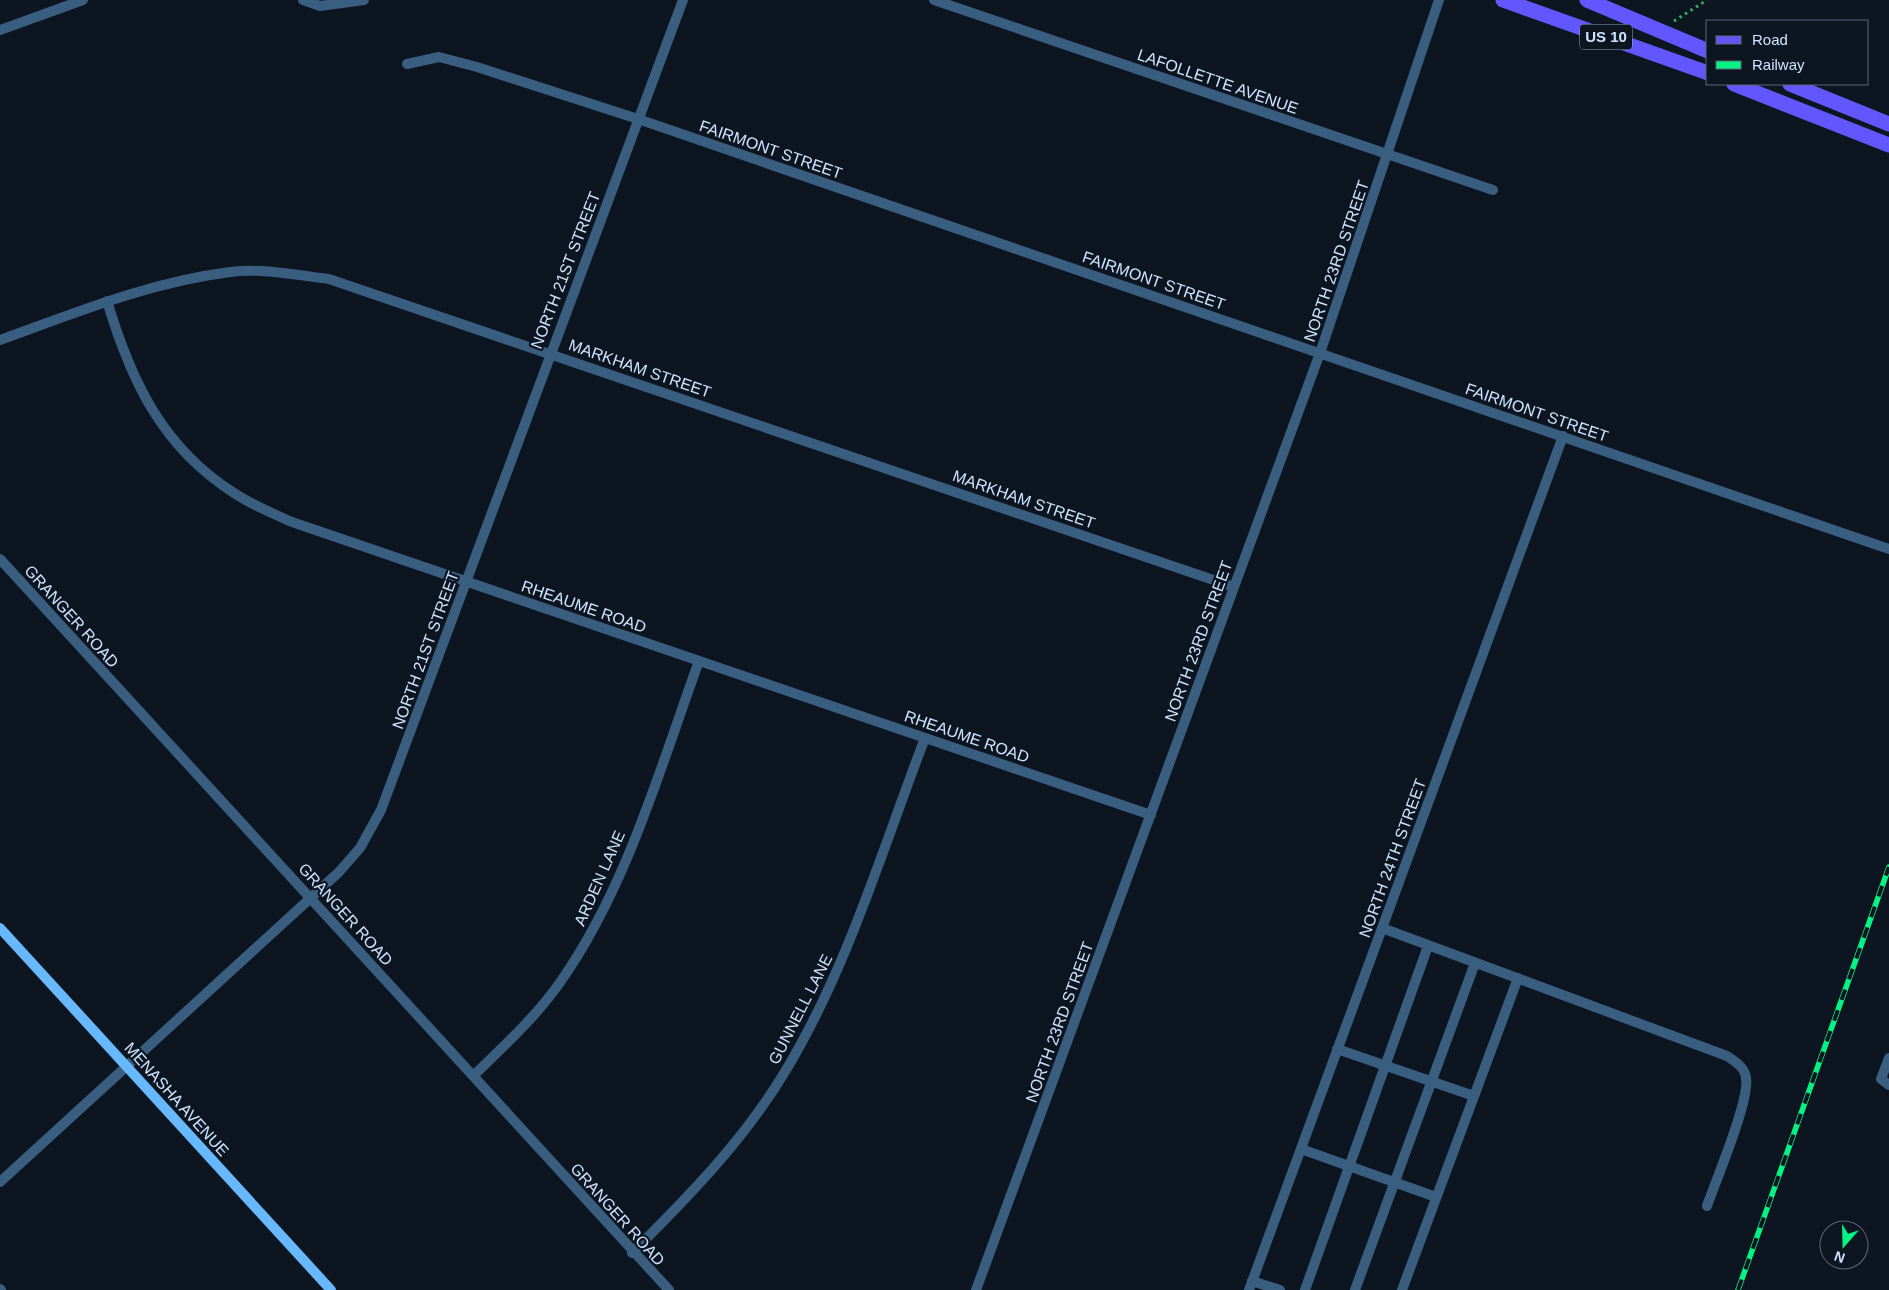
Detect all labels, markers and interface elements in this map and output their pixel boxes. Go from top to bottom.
legend [1706,20,1869,85]
road number: US 10 [1580,24,1632,50]
text: Road [1752,31,1788,48]
street label: LAFOLLETTE AVENUE [1135,46,1300,117]
text: Railway [1752,56,1805,73]
street label: FAIRMONT STREET [697,117,845,182]
street label: NORTH 23RD STREET [1301,178,1372,344]
street label: NORTH 21ST STREET [528,189,603,351]
street label: FAIRMONT STREET [1080,248,1228,313]
street label: MARKHAM STREET [566,336,713,401]
street label: FAIRMONT STREET [1463,380,1611,445]
street label: MARKHAM STREET [950,467,1097,532]
street label: NORTH 23RD STREET [1161,558,1236,724]
street label: GRANGER ROAD [21,562,122,671]
street label: NORTH 21ST STREET [389,569,462,731]
street label: RHEAUME ROAD [519,577,648,636]
street label: RHEAUME ROAD [902,707,1031,766]
street label: NORTH 24TH STREET [1356,776,1429,940]
street label: ARDEN LANE [571,828,628,928]
street label: GRANGER ROAD [295,860,396,969]
street label: NORTH 23RD STREET [1022,939,1097,1105]
street label: GUNNELL LANE [765,951,836,1067]
street label: MENASHA AVENUE [121,1039,232,1159]
street label: GRANGER ROAD [567,1160,668,1269]
north arrow [1819,1220,1869,1270]
text: N [1832,1248,1847,1266]

